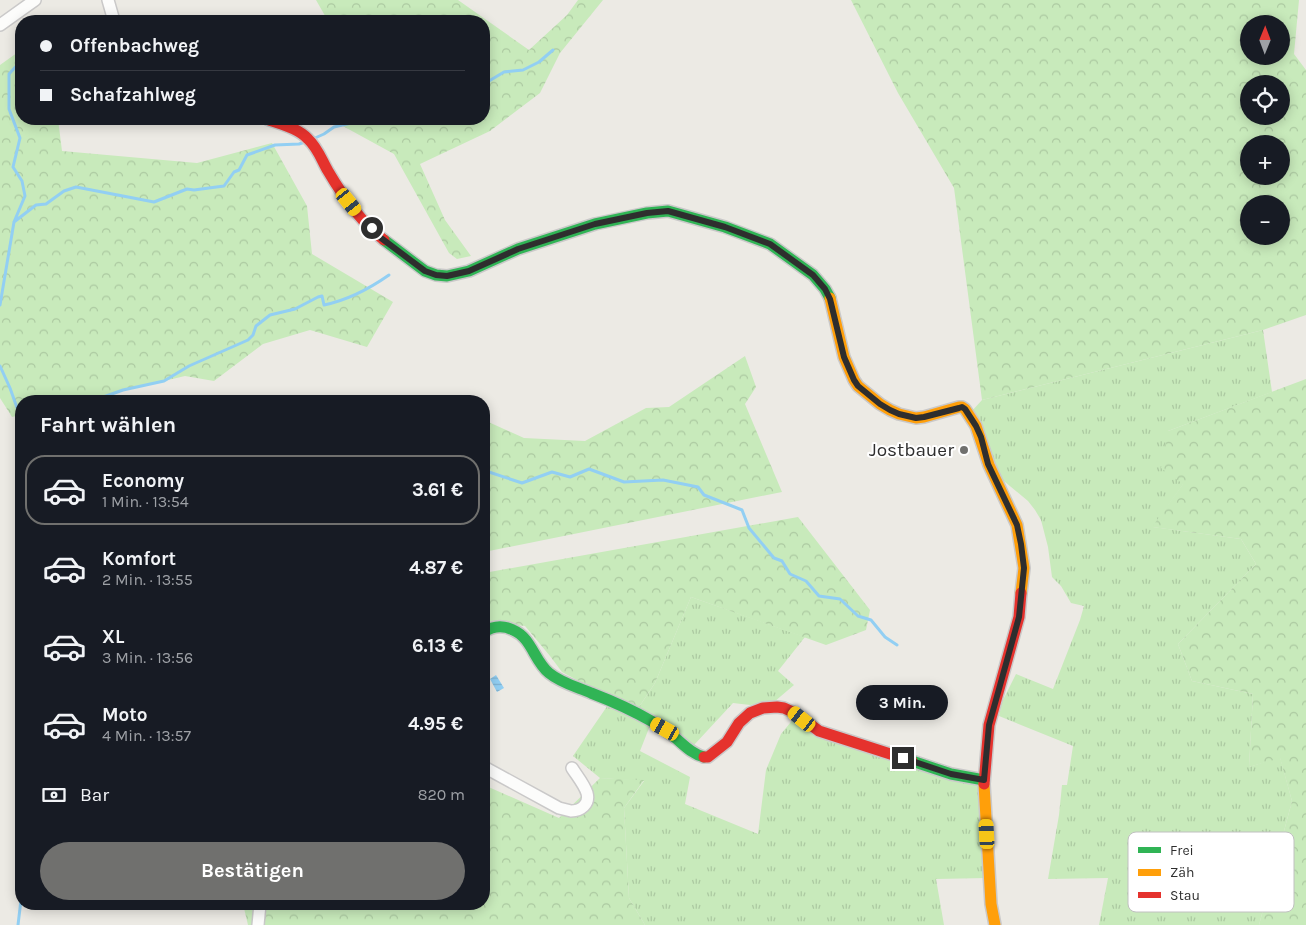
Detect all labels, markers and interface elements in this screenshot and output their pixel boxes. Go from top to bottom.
north arrow [1240,15,1290,65]
map controls [1240,15,1290,245]
text: Offenbachweg [70,35,199,57]
button: locate [1240,75,1290,125]
text: Schafzahlweg [70,84,196,106]
button: + [1240,135,1290,185]
car [333,186,364,218]
button: − [1240,195,1290,245]
route start [361,217,383,239]
text: Fahrt wählen [40,412,176,438]
place label: Jostbauer [869,439,954,461]
marker: Jostbauer [958,444,970,456]
icon: car [42,468,87,513]
text: Economy [102,470,184,492]
text: 3.61 € [412,479,463,501]
text: 1 Min. · 13:54 [102,492,189,511]
icon: car [42,546,87,591]
text: Komfort [102,548,176,570]
text: 4.87 € [409,557,463,579]
text: 2 Min. · 13:55 [102,570,193,589]
icon: car [42,624,87,669]
text: XL [102,626,124,648]
text: 6.13 € [412,635,463,657]
text: 3 Min. · 13:56 [102,648,193,667]
callout: 3 Min. [857,686,949,720]
text: 3 Min. [879,693,925,712]
icon: car [42,702,87,747]
text: Moto [102,704,148,726]
car [785,704,818,734]
text: 4.95 € [408,713,463,735]
car [648,715,681,743]
text: 4 Min. · 13:57 [102,726,191,745]
route end [892,747,914,769]
icon: cash [40,781,68,809]
text: Bar [80,784,109,806]
text: 820 m [418,785,465,804]
car [978,819,995,849]
legend [1128,832,1294,912]
button: Bestätigen [40,842,465,900]
text: Frei [1170,842,1194,859]
text: Zäh [1170,864,1194,881]
text: Stau [1170,887,1200,904]

